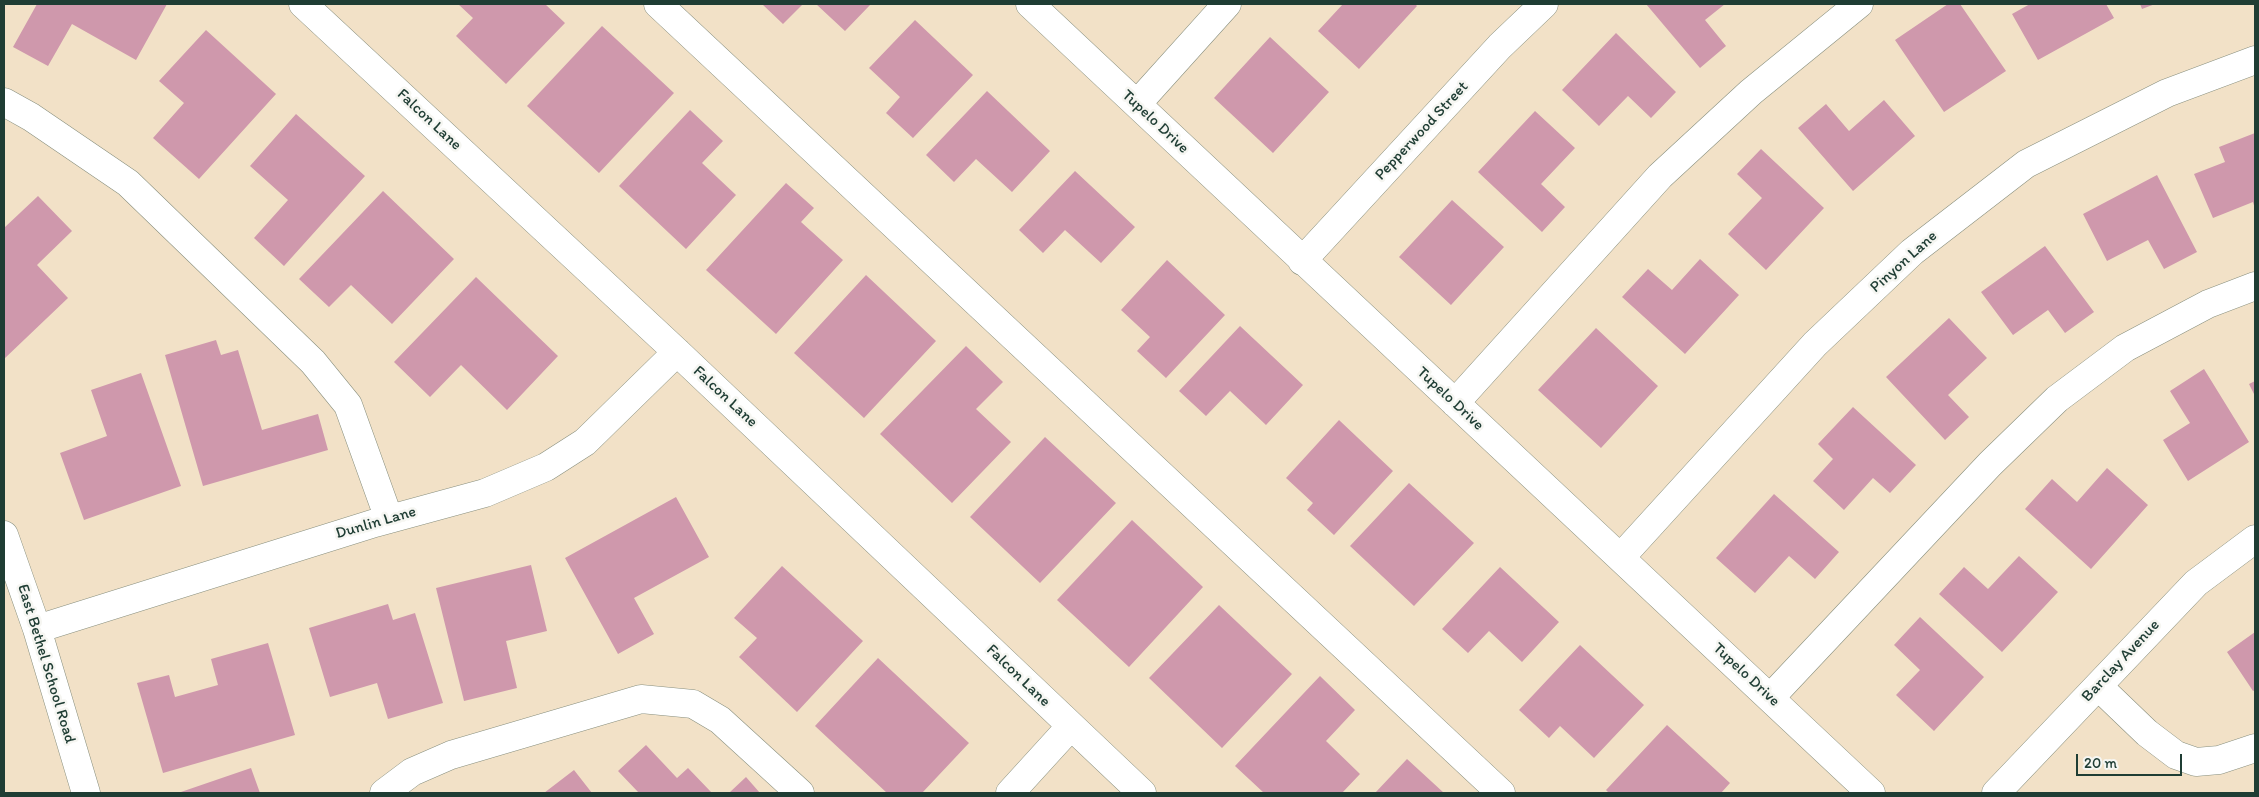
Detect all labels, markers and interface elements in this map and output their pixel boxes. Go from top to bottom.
street label: Pepperwood Street [1371,78,1473,184]
street label: Falcon Lane [393,85,465,155]
street label: Tupelo Drive [1117,86,1193,158]
street label: Pinyon Lane [1867,227,1941,297]
street label: Falcon Lane [689,362,761,432]
street label: Tupelo Drive [1412,363,1488,435]
street label: Dunlin Lane [334,502,418,544]
street label: East Bethel School Road [13,582,79,746]
street label: Barclay Avenue [2078,616,2164,706]
street label: Tupelo Drive [1708,639,1784,711]
street label: Falcon Lane [982,641,1054,711]
scale bar [2079,744,2185,776]
text: 20 m [2084,754,2117,772]

